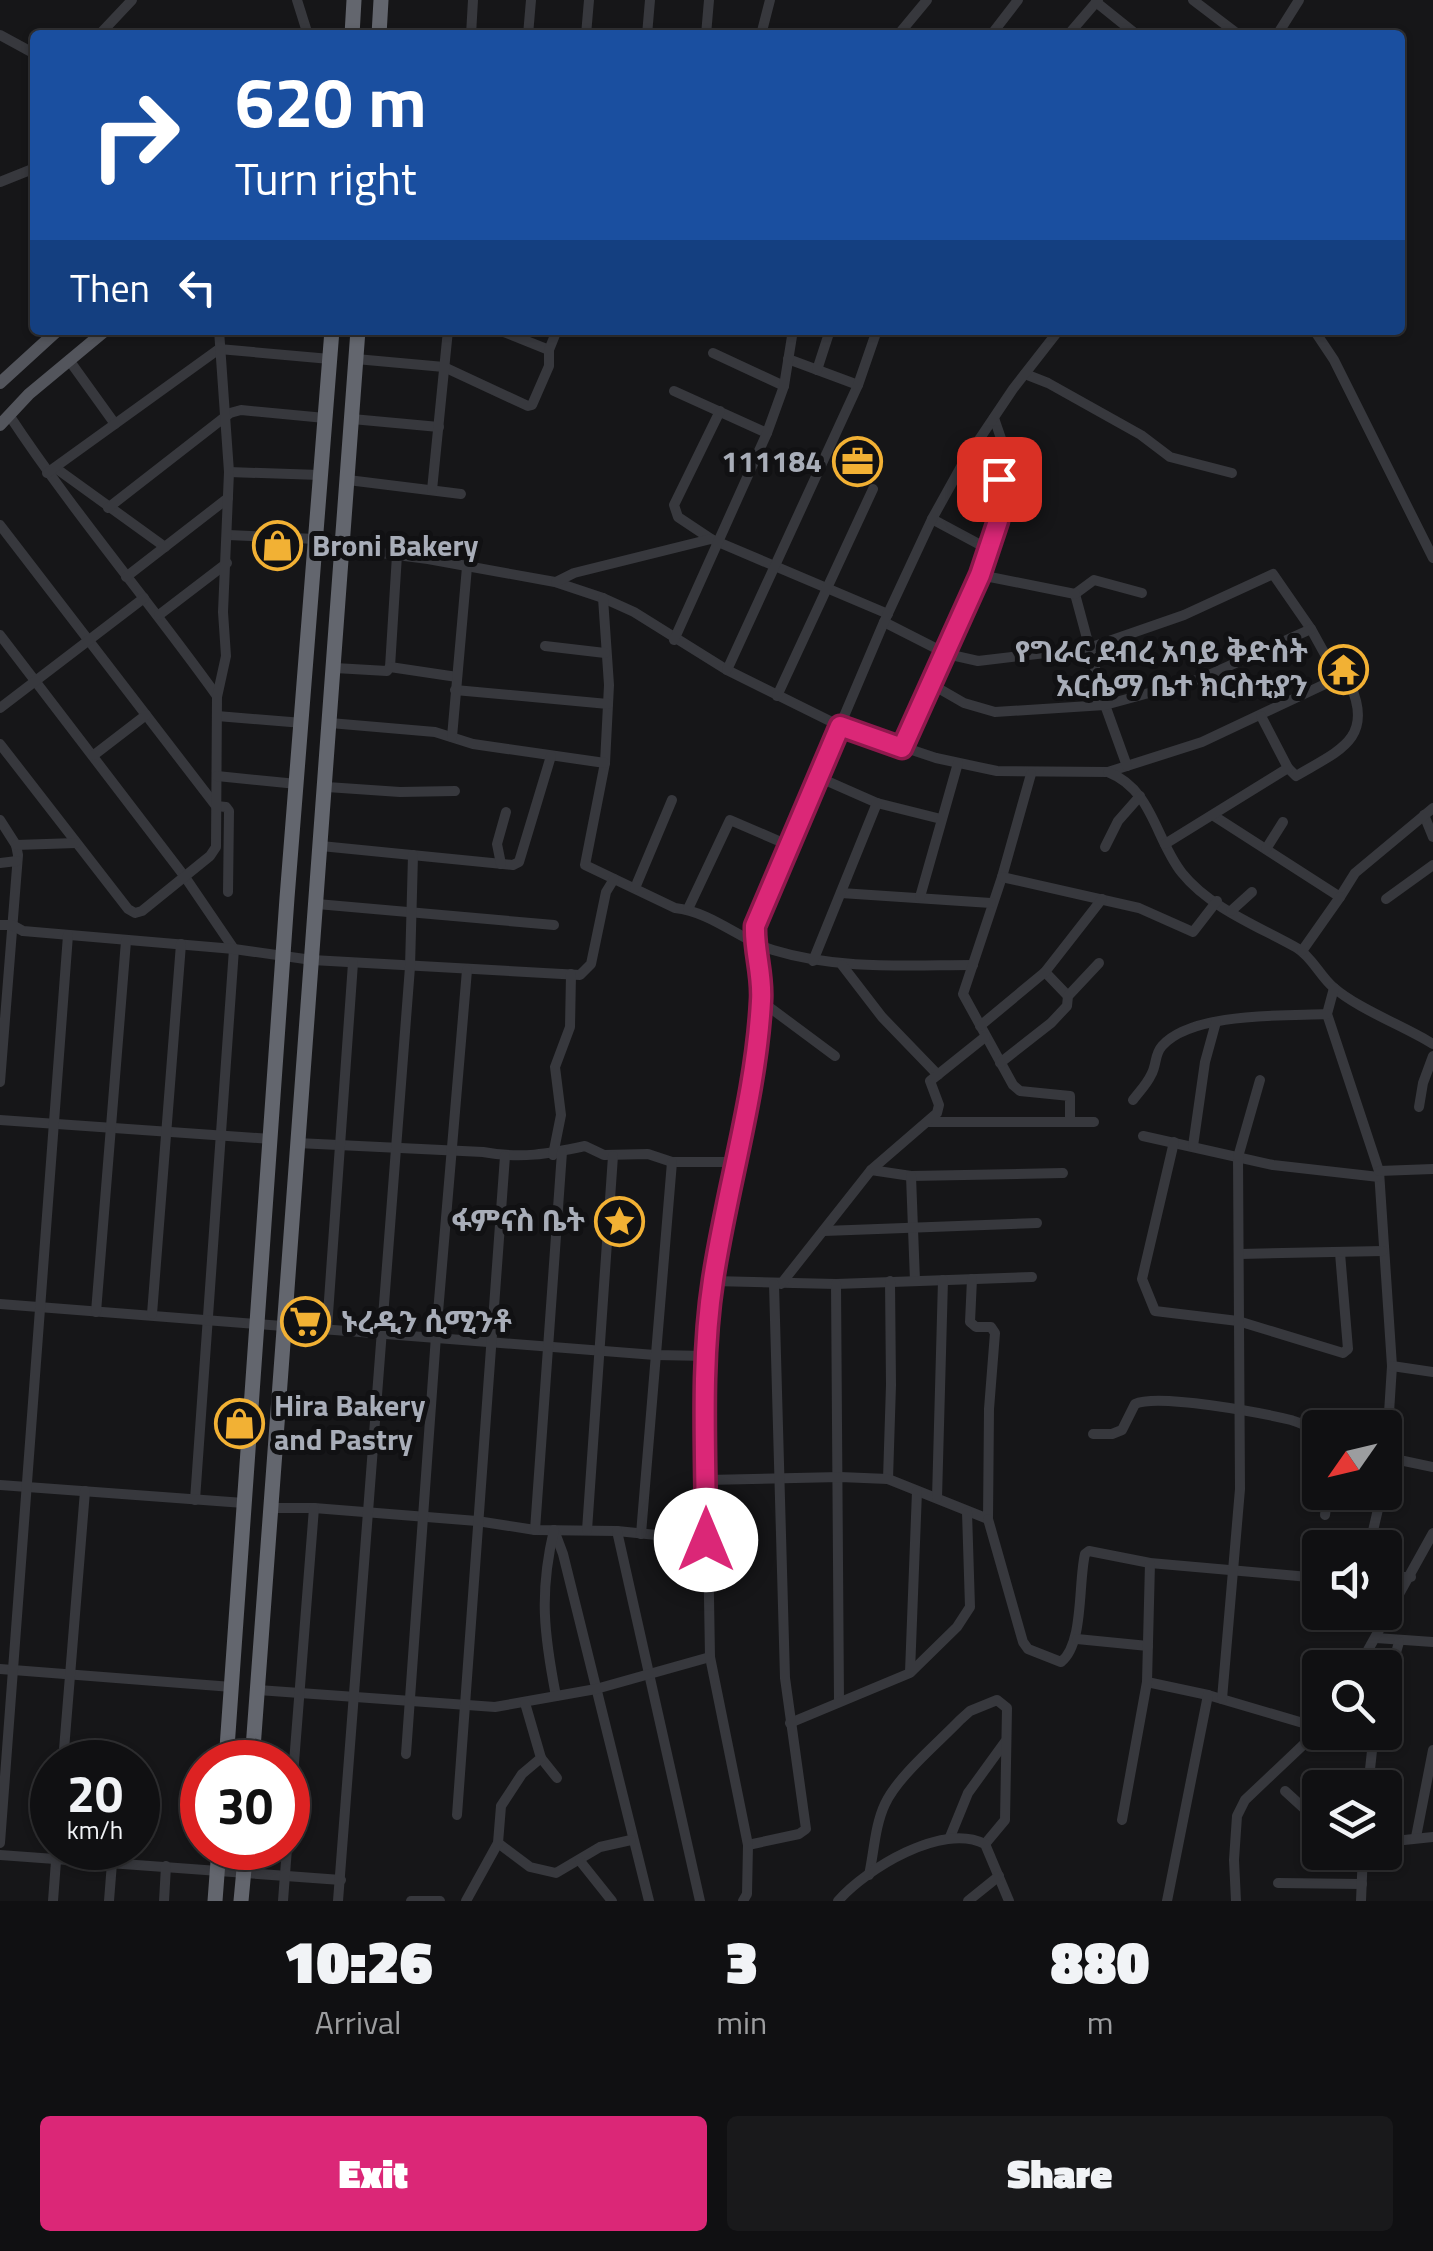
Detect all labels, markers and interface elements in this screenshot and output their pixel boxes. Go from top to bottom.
text: 620 m [235,48,427,154]
icon: right [70,70,200,200]
text: Turn right [235,144,417,212]
text: Then [70,259,150,317]
icon: left [170,260,225,315]
office icon: 111184 [831,436,883,488]
pin [957,437,1042,522]
place label: 111184 [721,438,822,484]
icon: arrive [972,452,1027,507]
shop icon: Broni Bakery [251,520,303,572]
place label: Broni Bakery [312,522,479,568]
place label: የግራር ደብረ አባይ ቅድስት አርሴማ ቤተ ክርስቲያን [1015,628,1309,708]
temple icon: የግራር ደብረ አባይ ቅድስት አርሴማ ቤተ ክርስቲያን [1317,643,1369,695]
place icon: ፋምናስ ቤት [594,1195,646,1247]
place label: ፋምናስ ቤት [451,1197,586,1243]
supermarket icon: ኑረዲን ሲሚንቶ [280,1296,332,1348]
place label: ኑረዲን ሲሚንቶ [341,1298,513,1344]
place label: Hira Bakery and Pastry [274,1382,425,1462]
shop icon: Hira Bakery and Pastry [213,1397,265,1449]
north arrow [1302,1410,1402,1510]
map controls [1302,1410,1402,1870]
position arrow [654,1488,758,1592]
button: sound [1302,1530,1402,1630]
button: search [1302,1650,1402,1750]
speed limit sign: 30 [180,1740,310,1870]
text: 20 [67,1755,123,1831]
button: layers [1302,1770,1402,1870]
text: km/h [67,1811,123,1849]
text: 10:26 [283,1915,433,2006]
text: 3 [725,1915,758,2006]
text: 880 [1051,1915,1150,2006]
text: Arrival [315,1998,401,2046]
text: min [716,1998,767,2046]
text: m [1087,1998,1113,2046]
button: Exit [40,2116,707,2231]
button: Share [727,2116,1393,2231]

